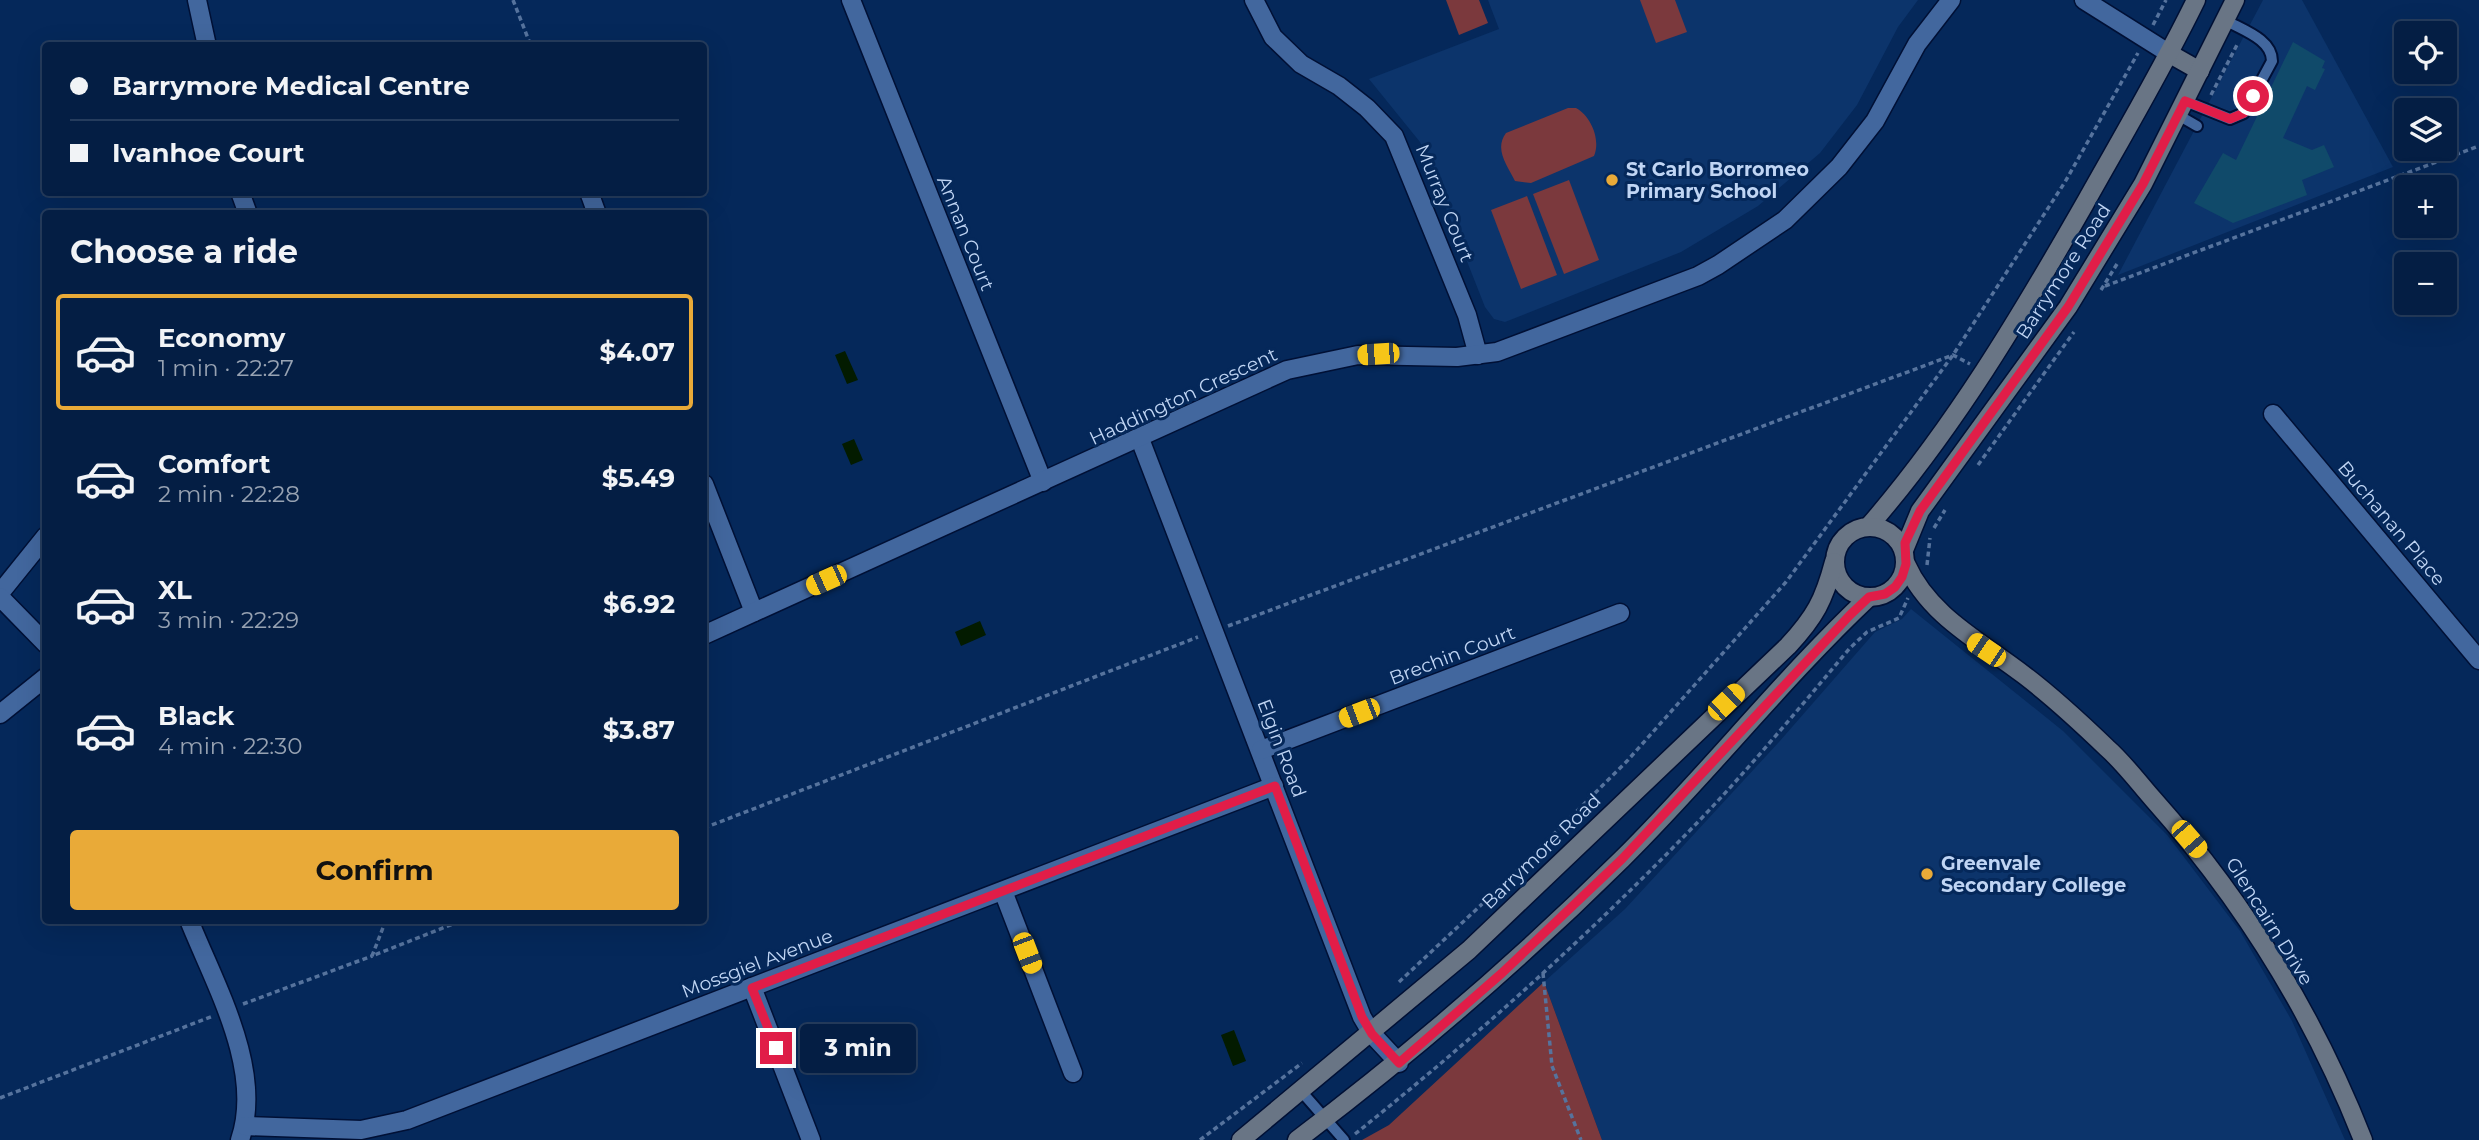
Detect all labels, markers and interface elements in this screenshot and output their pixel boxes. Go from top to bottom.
map controls [2394,21,2457,315]
button: locate [2394,21,2457,84]
text: Barrymore Medical Centre [112,70,470,102]
route start [2237,80,2269,112]
button: layers [2394,98,2457,161]
text: Ivanhoe Court [112,137,305,169]
street label: Murray Court [1411,141,1479,266]
place label: St Carlo Borromeo Primary School [1626,158,1809,203]
street label: Annan Court [932,172,999,294]
marker: St Carlo Borromeo Primary School [1604,172,1620,188]
button: + [2394,175,2457,238]
street label: Barrymore Road [2011,199,2116,343]
text: Choose a ride [70,232,298,271]
button: − [2394,252,2457,315]
icon: car [74,321,137,384]
text: Economy [158,322,285,354]
text: $4.07 [600,336,675,368]
car [1357,342,1400,366]
street label: Haddington Crescent [1086,343,1281,450]
text: 1 min · 22:27 [158,354,294,382]
icon: car [74,447,137,510]
text: Comfort [158,448,270,480]
street label: Buchanan Place [2333,456,2450,590]
text: $5.49 [602,462,675,494]
text: 2 min · 22:28 [158,480,300,508]
car [803,562,850,598]
icon: car [74,573,137,636]
text: XL [158,574,192,606]
text: $6.92 [603,588,675,620]
text: 3 min · 22:29 [158,606,299,634]
street label: Brechin Court [1386,621,1519,690]
car [1963,630,2010,670]
car [1704,680,1749,724]
street label: Elgin Road [1252,696,1311,801]
car [1336,696,1383,730]
icon: car [74,699,137,762]
text: Black [158,700,234,732]
text: $3.87 [603,714,675,746]
text: 4 min · 22:30 [158,732,302,760]
street label: Barrymore Road [1477,789,1606,914]
car [2168,816,2211,862]
button: Confirm [70,830,679,910]
place label: Greenvale Secondary College [1941,852,2126,897]
street label: Glencairn Drive [2221,853,2318,989]
marker: Greenvale Secondary College [1919,866,1935,882]
street label: Mossgiel Avenue [678,924,836,1003]
car [1010,930,1045,976]
callout: 3 min [800,1024,916,1072]
route end [760,1032,792,1064]
text: 3 min [824,1034,892,1062]

